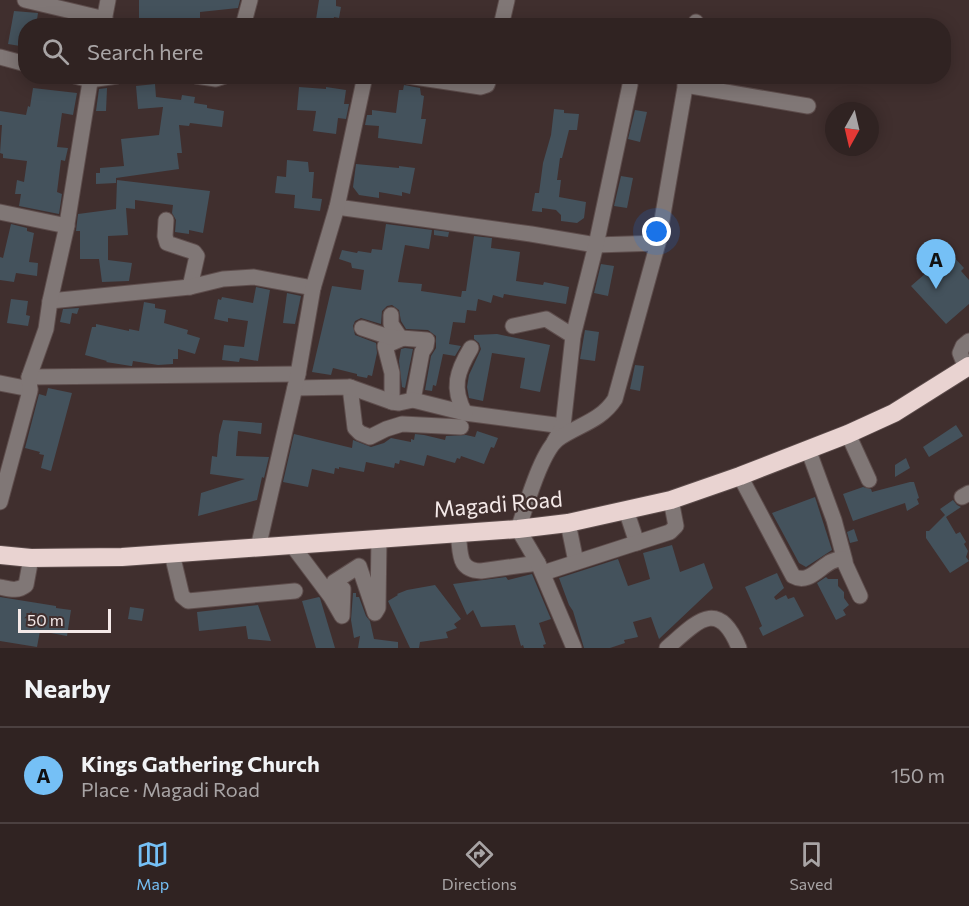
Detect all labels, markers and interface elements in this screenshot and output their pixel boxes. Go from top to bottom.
search box [18,18,951,84]
icon: search [39,35,72,68]
text: Search here [87,38,203,65]
north arrow [825,102,879,156]
your location [642,217,671,246]
pin: A [916,240,956,289]
street label: Magadi Road [432,484,564,523]
scale bar [18,606,111,634]
text: 50 m [27,610,64,629]
text: Nearby [24,672,111,703]
text: Kings Gathering Church [81,750,320,777]
text: A [36,763,51,787]
text: 150 m [891,763,945,787]
text: Place · Magadi Road [81,777,260,801]
tab: Map [136,838,169,893]
tab: Directions [442,838,517,893]
tab: Saved [789,838,833,893]

